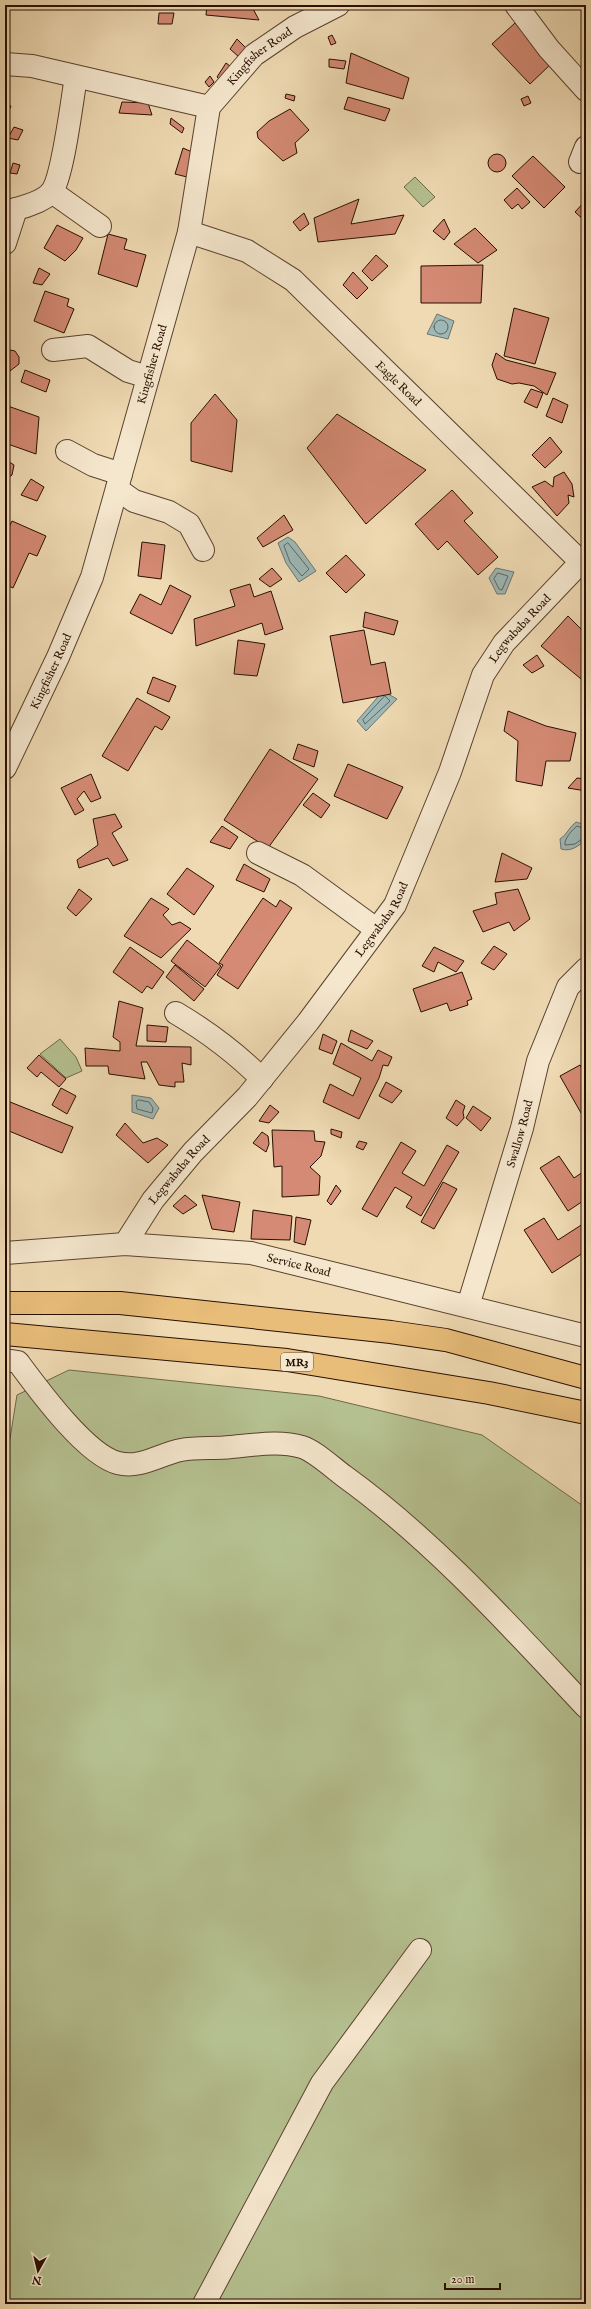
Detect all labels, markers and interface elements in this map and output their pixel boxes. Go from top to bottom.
street label: Kingfisher Road [224,24,296,89]
street label: Kingfisher Road [134,322,171,406]
street label: Eagle Road [372,358,425,410]
street label: Legwababa Road [486,591,555,666]
street label: Kingfisher Road [27,631,75,712]
street label: Legwababa Road [352,879,412,960]
street label: Swallow Road [503,1098,537,1169]
street label: Legwababa Road [145,1132,214,1208]
street label: Service Road [265,1250,333,1281]
road number: MR3 [281,1353,313,1371]
north arrow [18,2251,58,2291]
scale bar [445,2265,500,2291]
text: N [31,2272,43,2288]
text: 20 m [451,2272,474,2287]

